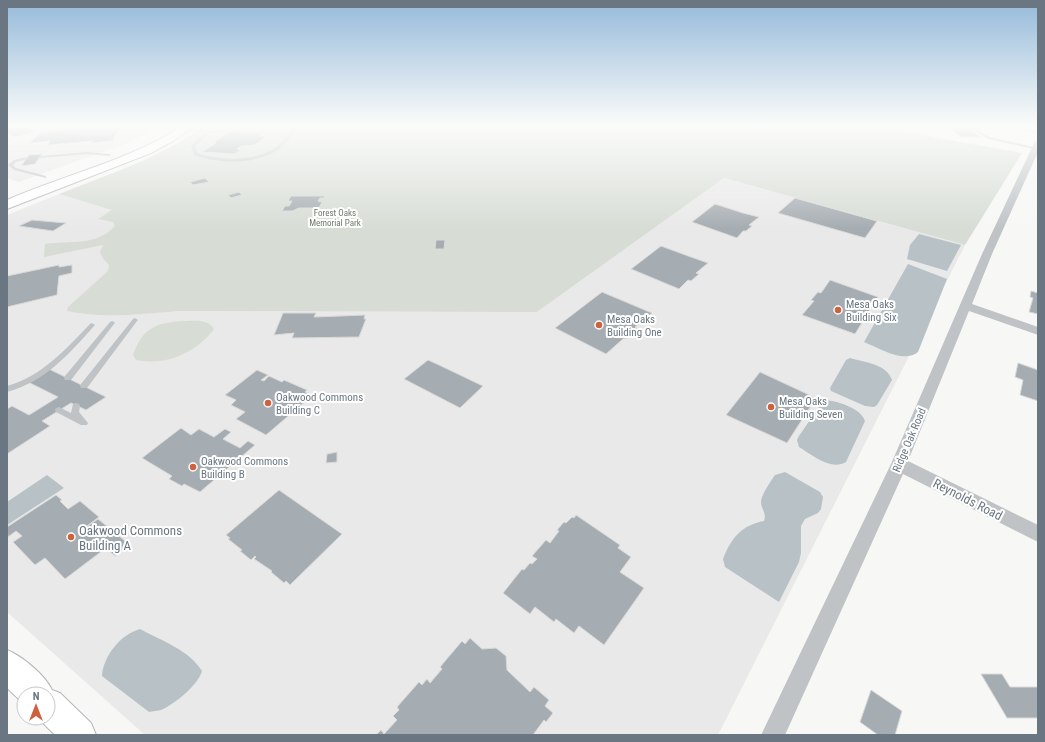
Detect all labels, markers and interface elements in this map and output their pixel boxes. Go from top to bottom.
park label: Forest Oaks Memorial Park [309,208,361,228]
place label: Mesa Oaks Building Six [846,298,897,324]
marker: Mesa Oaks Building Six [833,305,843,315]
place label: Mesa Oaks Building One [607,313,662,339]
marker: Mesa Oaks Building One [594,320,604,330]
place label: Oakwood Commons Building C [276,391,363,417]
place label: Mesa Oaks Building Seven [779,395,843,421]
marker: Oakwood Commons Building C [263,398,273,408]
marker: Mesa Oaks Building Seven [766,402,776,412]
street label: Ridge Oak Road [890,406,929,474]
place label: Oakwood Commons Building B [201,455,288,481]
marker: Oakwood Commons Building B [188,462,198,472]
street label: Reynolds Road [931,476,1005,523]
place label: Oakwood Commons Building A [79,523,182,553]
marker: Oakwood Commons Building A [66,532,76,542]
north arrow [16,686,56,726]
text: N [33,690,40,703]

